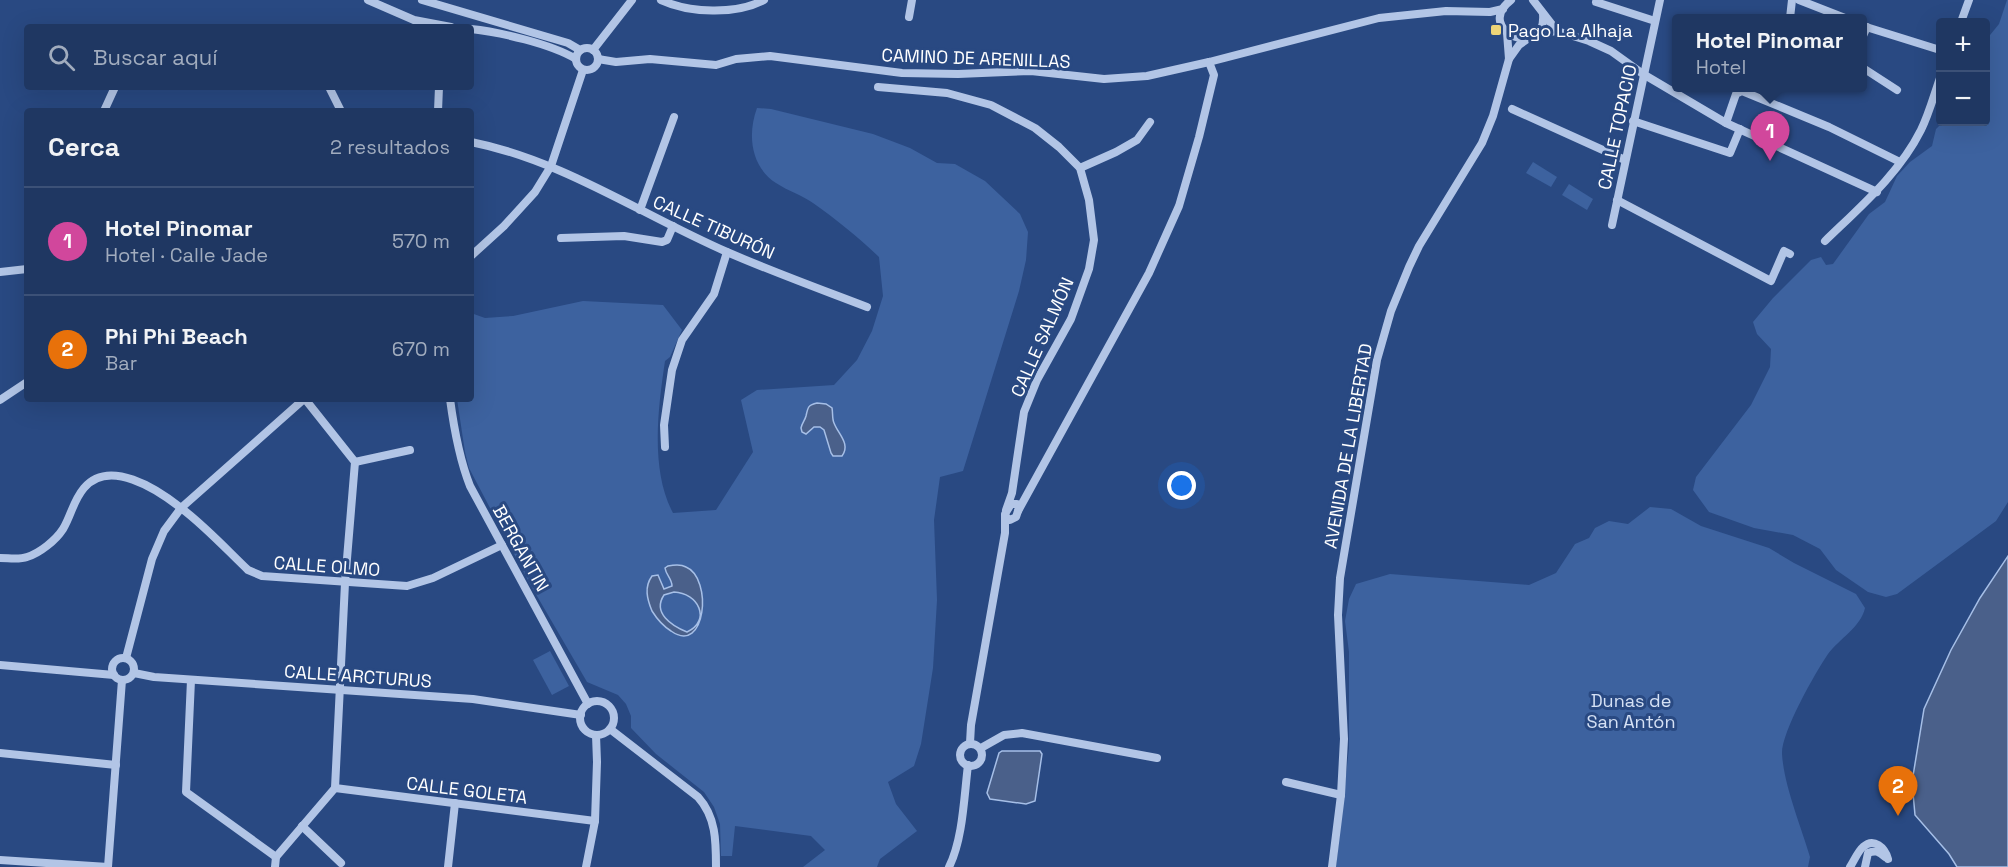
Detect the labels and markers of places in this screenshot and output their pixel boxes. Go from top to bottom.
place label: Pago La Alhaja [1508,19,1633,42]
marker: Pago La Alhaja [1489,23,1503,37]
pin: 1 [1750,112,1790,161]
pin: 2 [1878,766,1918,816]

